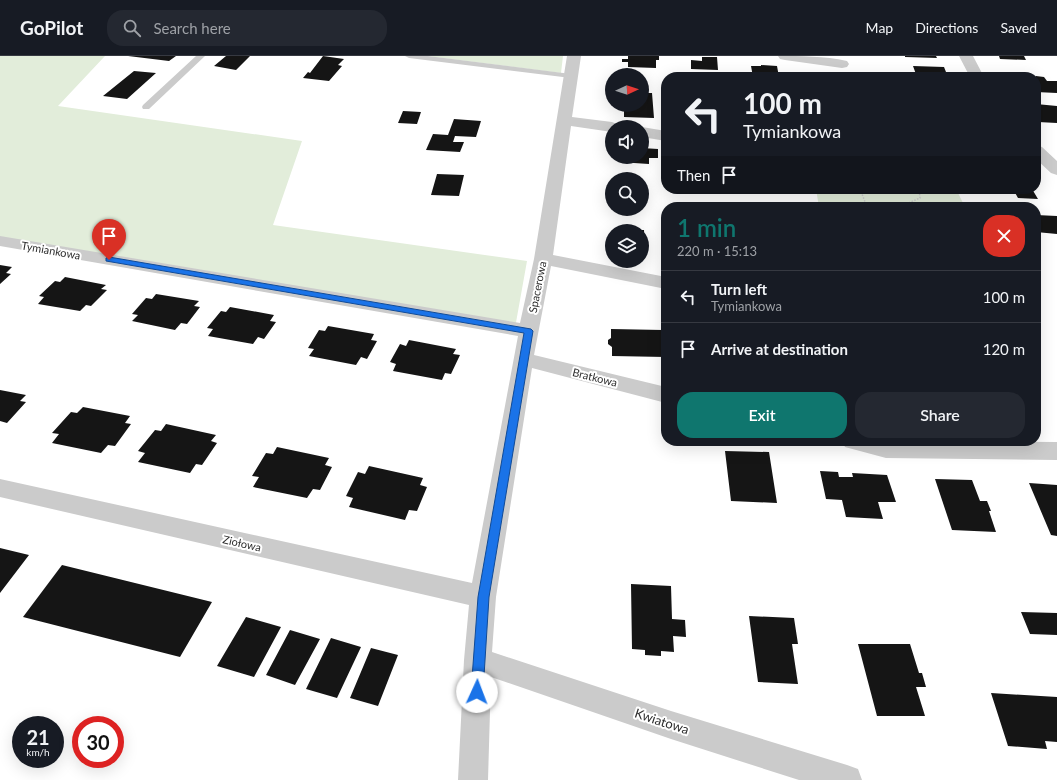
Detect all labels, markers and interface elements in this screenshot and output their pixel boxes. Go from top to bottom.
search box [107,10,387,46]
text: GoPilot [20,16,83,39]
icon: search [121,17,143,39]
text: Search here [153,19,231,37]
text: Map [866,19,893,36]
text: Directions [915,19,978,36]
text: Saved [1000,19,1037,36]
north arrow [605,68,649,112]
map controls [605,68,649,268]
text: 100 m [743,86,822,120]
icon: left [677,88,729,140]
button: sound [605,120,649,164]
text: Tymiankowa [743,120,841,142]
icon: arrive [718,164,740,186]
text: Then [677,166,710,184]
button: search [605,172,649,216]
text: 1 min [677,213,736,242]
button: close [983,215,1025,257]
pin [92,219,126,260]
button: layers [605,224,649,268]
icon: arrive [98,225,120,247]
street label: Tymiankowa [20,238,82,262]
text: 220 m · 15:13 [677,243,757,259]
street label: Spacerowa [526,260,548,314]
text: Turn left [711,280,767,298]
icon: left [677,286,699,308]
text: 100 m [983,288,1025,306]
text: Tymiankowa [711,298,782,314]
icon: arrive [677,338,699,360]
text: Arrive at destination [711,340,848,358]
text: 120 m [983,340,1025,358]
street label: Bratkowa [571,365,619,389]
button: Exit [677,392,847,438]
button: Share [855,392,1025,438]
street label: Ziołowa [221,532,263,554]
position arrow [456,671,498,713]
street label: Kwiatowa [633,705,691,737]
speed limit sign: 30 [72,716,124,768]
text: 21 [26,725,50,749]
text: km/h [26,746,50,758]

